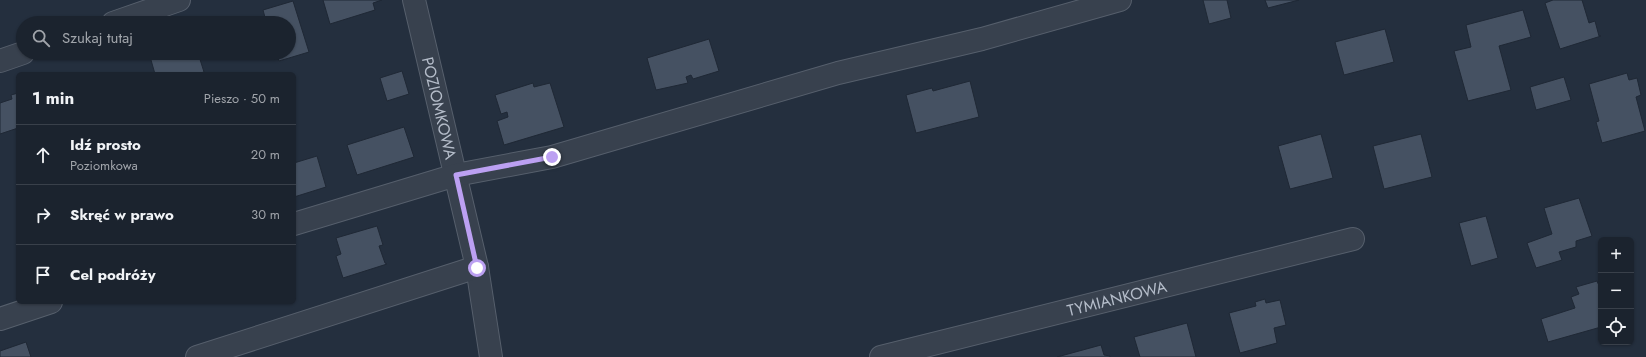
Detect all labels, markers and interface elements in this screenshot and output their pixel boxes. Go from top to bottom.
search box [16,16,296,60]
icon: search [30,27,52,49]
text: Szukaj tutaj [62,27,133,49]
street label: POZIOMKOWA [416,55,463,162]
text: 1 min [32,86,74,110]
text: Pieszo · 50 m [204,89,280,108]
text: Idź prosto [70,134,141,156]
icon: ahead [32,144,54,166]
text: 20 m [251,145,280,164]
route end [543,148,561,166]
text: Poziomkowa [70,156,138,175]
icon: right [32,204,54,226]
text: Skręć w prawo [70,204,174,226]
text: 30 m [251,205,280,224]
map controls [1598,237,1634,345]
button: + [1598,237,1634,273]
route start [468,259,486,277]
icon: arrive [32,264,54,286]
text: Cel podróży [70,264,155,286]
button: − [1598,273,1634,309]
street label: TYMIANKOWA [1064,274,1169,322]
button: locate [1598,309,1634,345]

